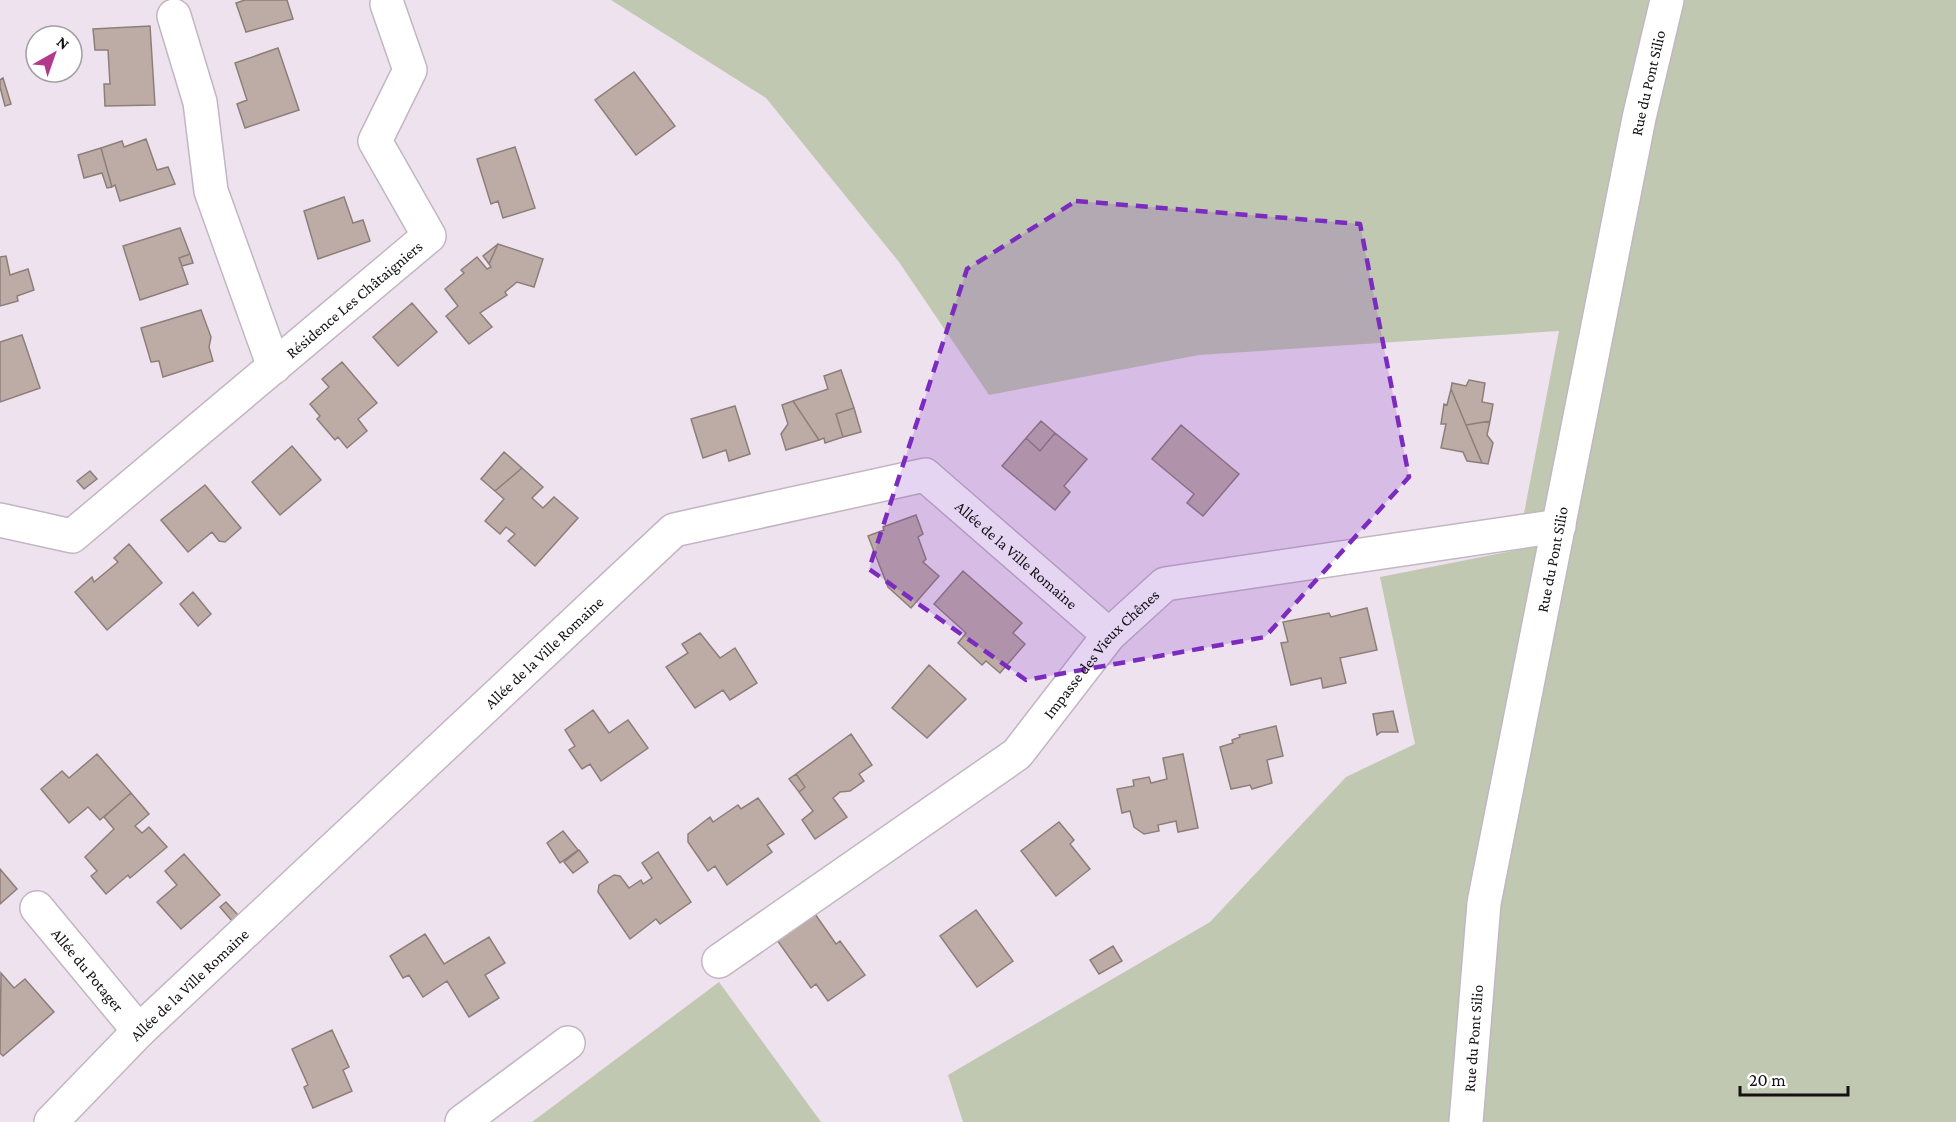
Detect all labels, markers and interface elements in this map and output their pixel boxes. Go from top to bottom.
north arrow [24,24,84,84]
street label: Rue du Pont Silio [1628,29,1669,137]
text: N [54,33,73,53]
street label: Résidence Les Châtaigniers [283,237,426,362]
street label: Allée de la Ville Romaine [952,498,1081,613]
street label: Rue du Pont Silio [1534,505,1571,614]
street label: Impasse des Vieux Chênes [1040,586,1163,722]
street label: Allée de la Ville Romaine [481,593,607,712]
street label: Allée du Potager [48,925,127,1015]
street label: Allée de la Ville Romaine [127,925,252,1044]
street label: Rue du Pont Silio [1460,984,1486,1093]
scale bar [1740,1059,1848,1097]
text: 20 m [1749,1070,1786,1090]

